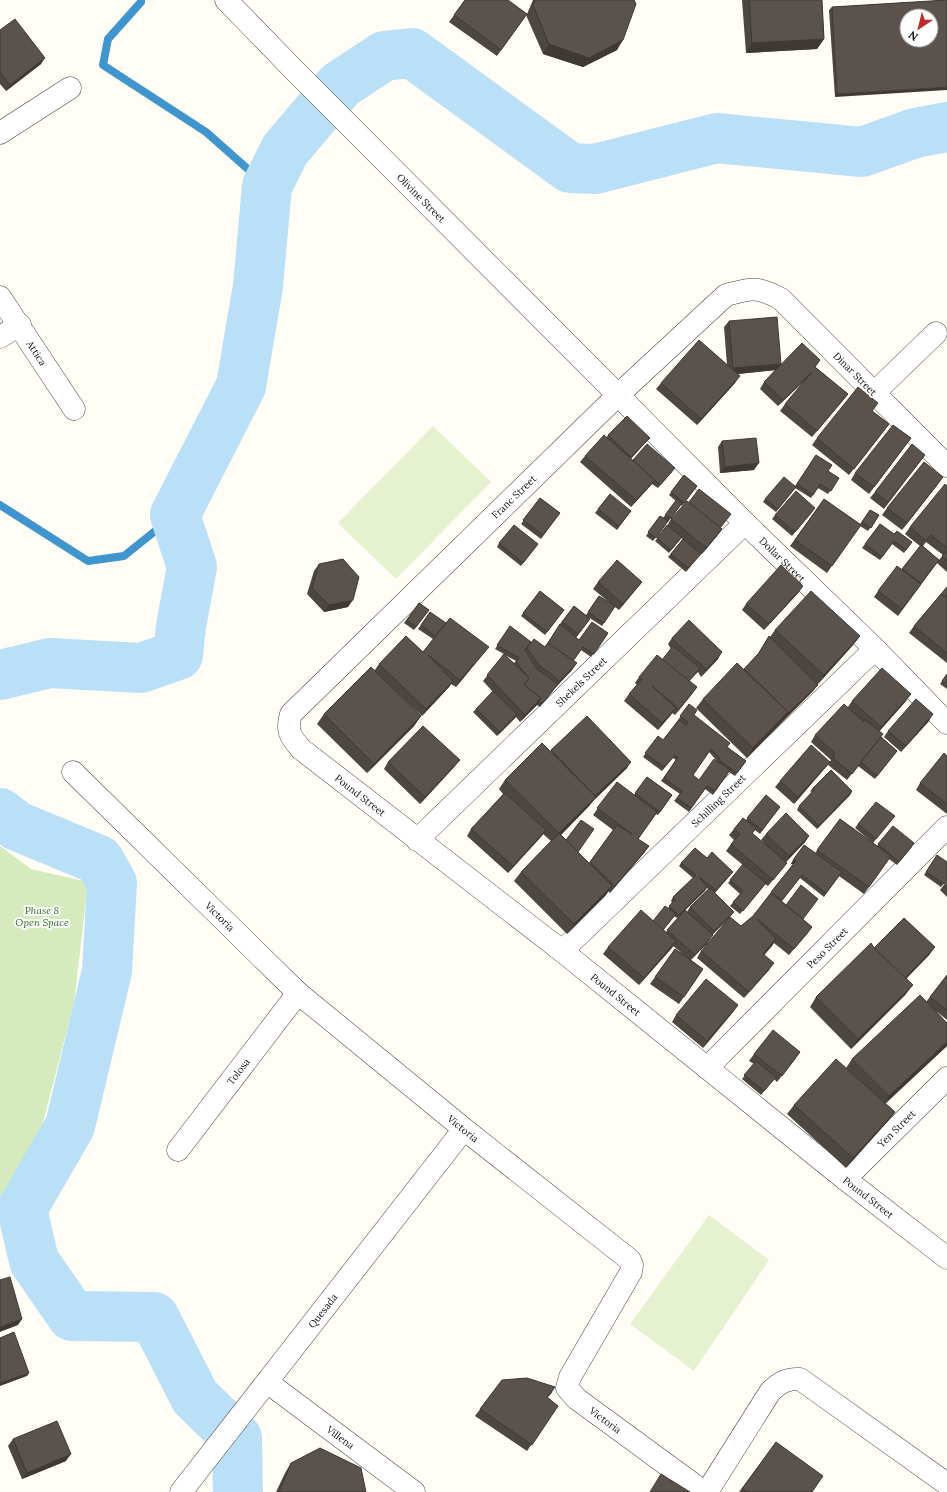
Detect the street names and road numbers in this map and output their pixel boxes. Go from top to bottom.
street label: Olivine Street [394,171,449,225]
street label: Attica [23,337,50,368]
street label: Dinar Street [830,349,880,399]
street label: Franc Street [489,472,539,522]
street label: Dollar Street [757,534,808,585]
street label: Shekels Street [553,654,609,709]
street label: Pound Street [332,771,389,819]
street label: Schilling Street [688,771,748,830]
street label: Victoria [202,898,238,934]
street label: Peso Street [804,924,850,971]
street label: Pound Street [588,970,644,1019]
street label: Tolosa [224,1055,252,1087]
street label: Yen Street [874,1107,918,1151]
street label: Victoria [444,1111,482,1145]
street label: Pound Street [840,1173,897,1221]
street label: Quesada [305,1291,340,1331]
street label: Victoria [586,1403,624,1436]
street label: Villena [323,1422,357,1452]

